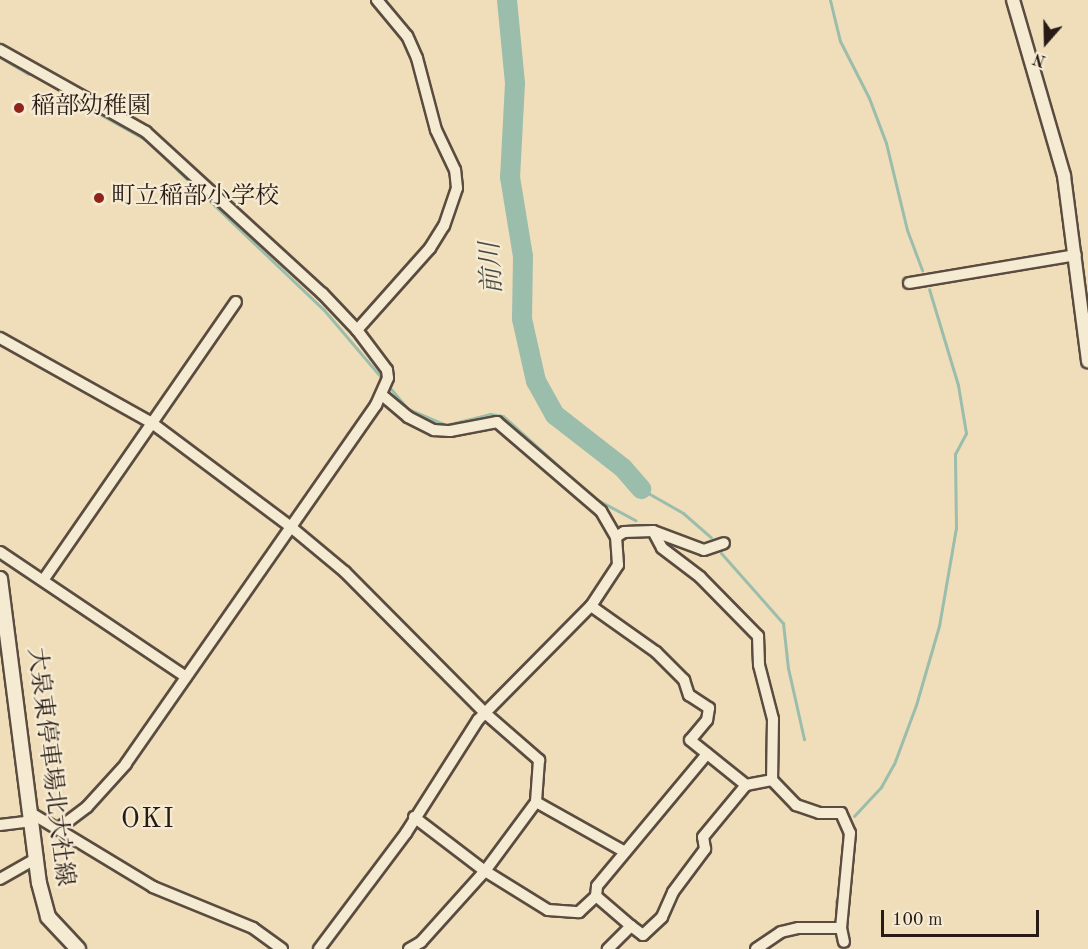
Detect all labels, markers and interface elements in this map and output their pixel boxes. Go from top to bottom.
north arrow [1016,12,1076,72]
text: N [1031,49,1048,69]
place label: 稲部幼稚園 [31,94,151,122]
marker: 稲部幼稚園 [12,101,26,115]
place label: 町立稲部小学校 [111,184,279,212]
marker: 町立稲部小学校 [92,191,106,205]
water label: 前川 [476,241,510,295]
street label: 大泉東停車場北大社線 [20,646,78,888]
district label: OKI [121,804,175,836]
scale bar [884,898,1042,936]
text: 100 m [892,911,943,929]

